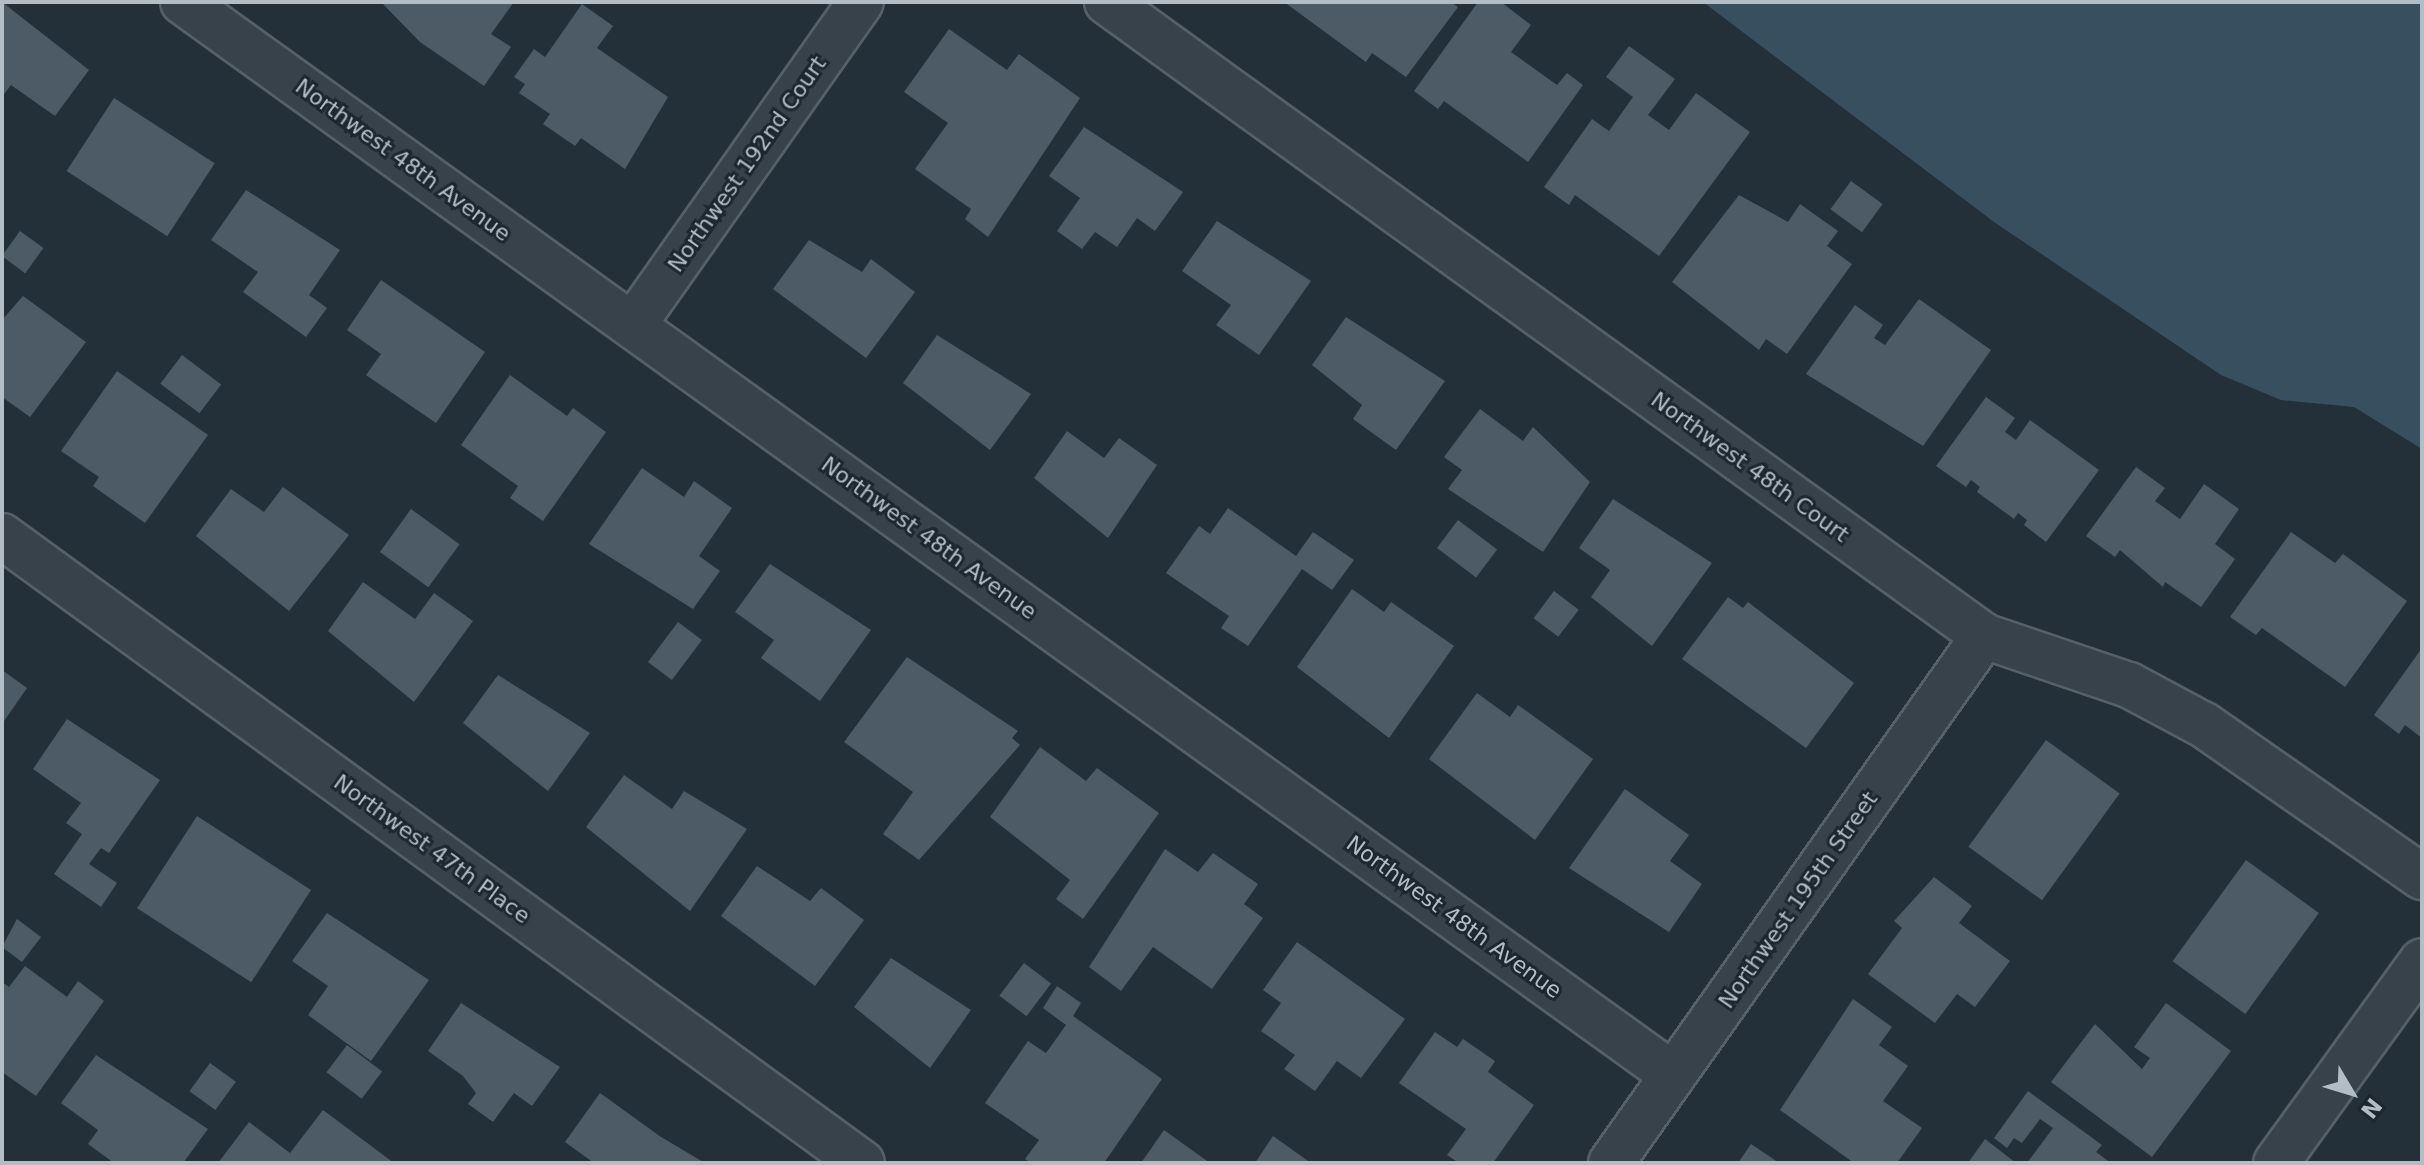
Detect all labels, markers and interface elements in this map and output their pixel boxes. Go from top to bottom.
street label: Northwest 192nd Court [662,51,832,277]
street label: Northwest 48th Avenue [290,73,516,247]
street label: Northwest 48th Court [1646,386,1854,548]
street label: Northwest 48th Avenue [816,451,1042,625]
street label: Northwest 47th Place [329,769,535,929]
street label: Northwest 195th Street [1713,787,1883,1013]
street label: Northwest 48th Avenue [1341,830,1567,1004]
north arrow [2312,1053,2392,1133]
text: N [2356,1093,2387,1123]

